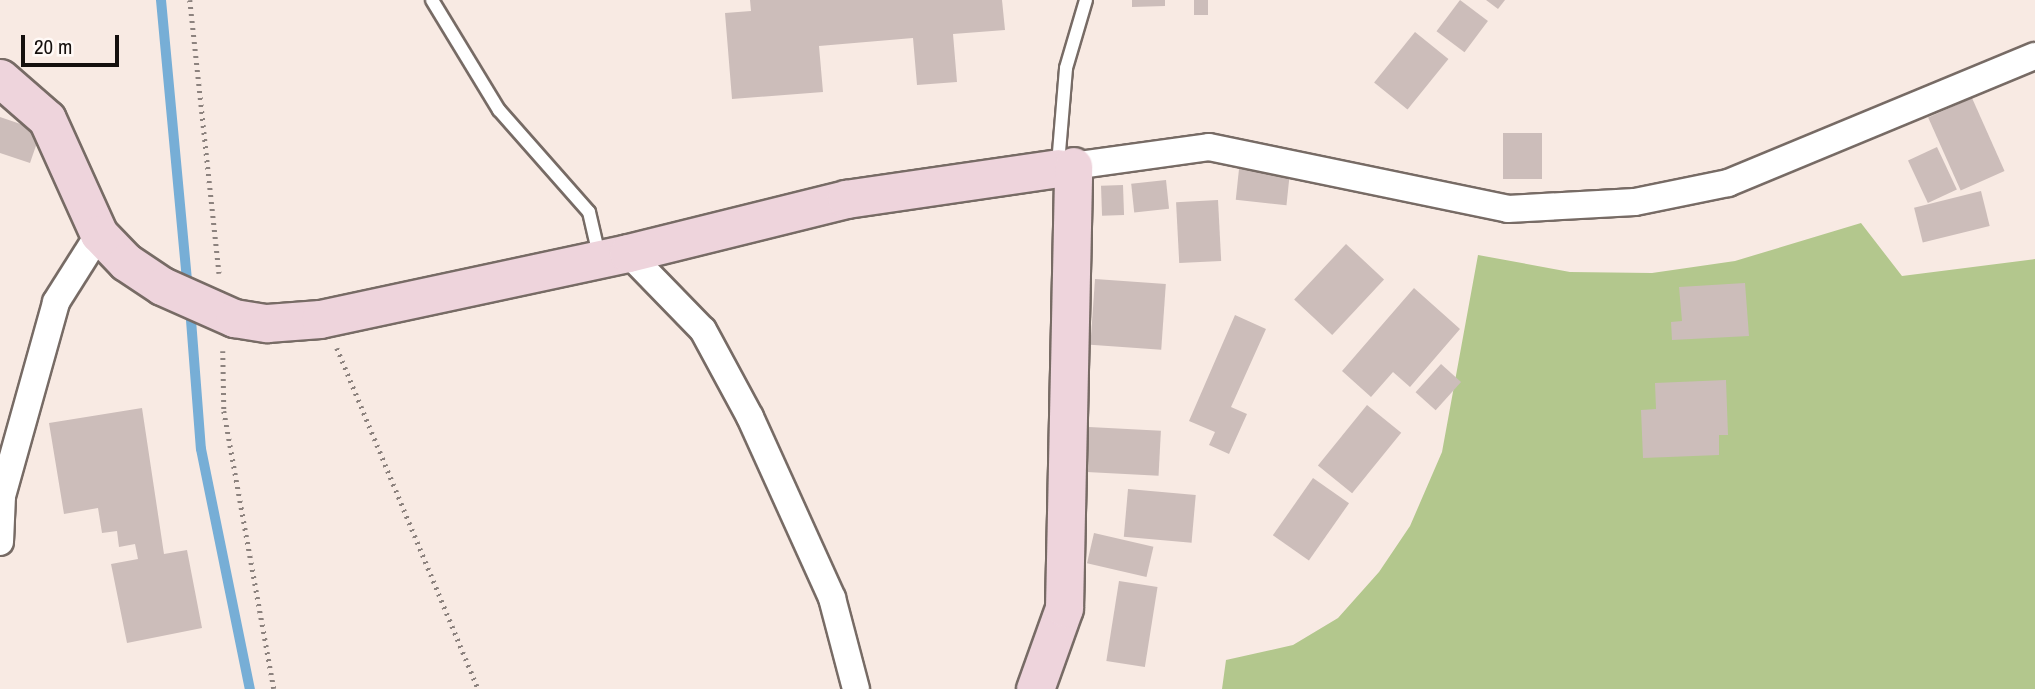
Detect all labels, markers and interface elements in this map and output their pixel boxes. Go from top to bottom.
scale bar [24,21,122,65]
text: 20 m [34,32,72,61]

